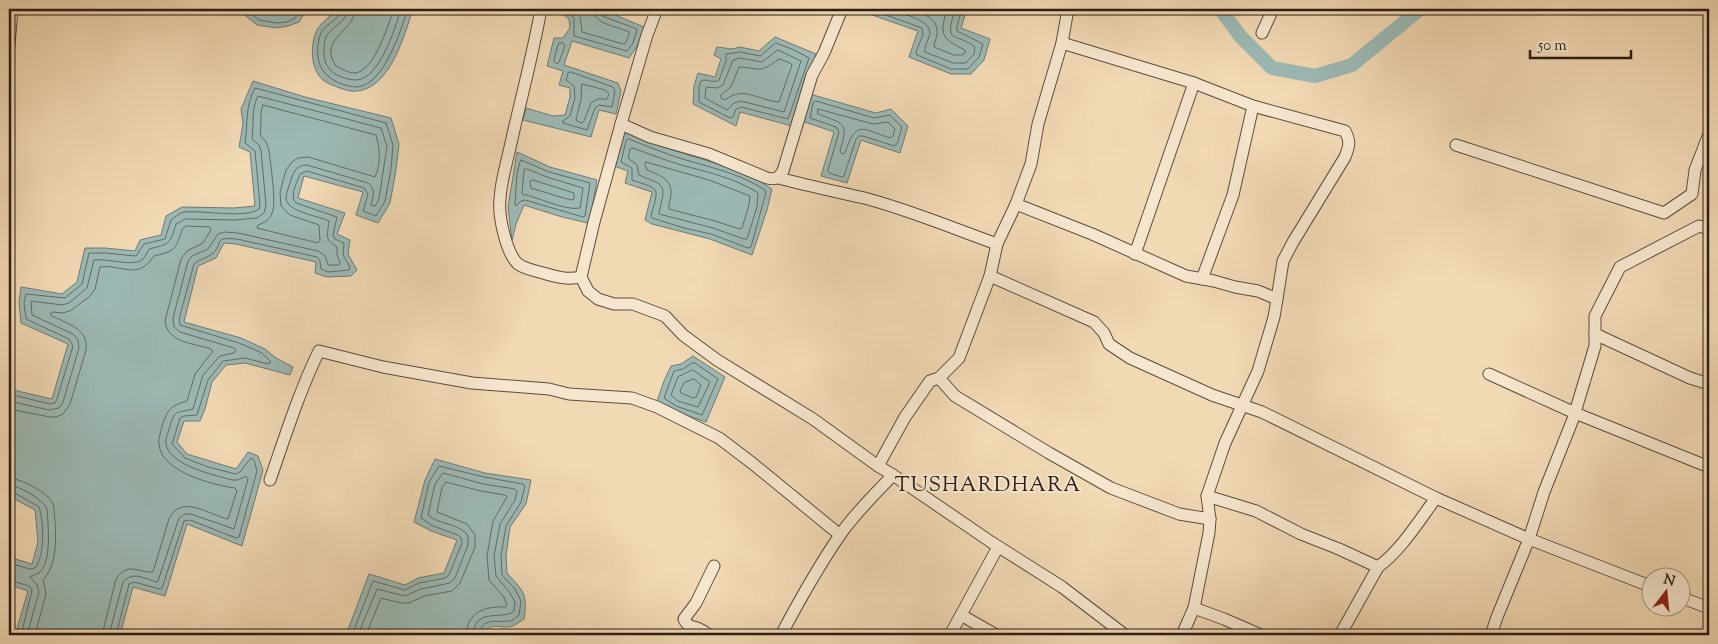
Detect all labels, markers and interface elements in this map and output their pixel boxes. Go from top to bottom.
scale bar [1530,28,1632,60]
text: 50 m [1537,36,1567,57]
district label: TUSHARDHARA [895,471,1081,501]
north arrow [1640,566,1690,616]
text: N [1661,570,1677,593]

